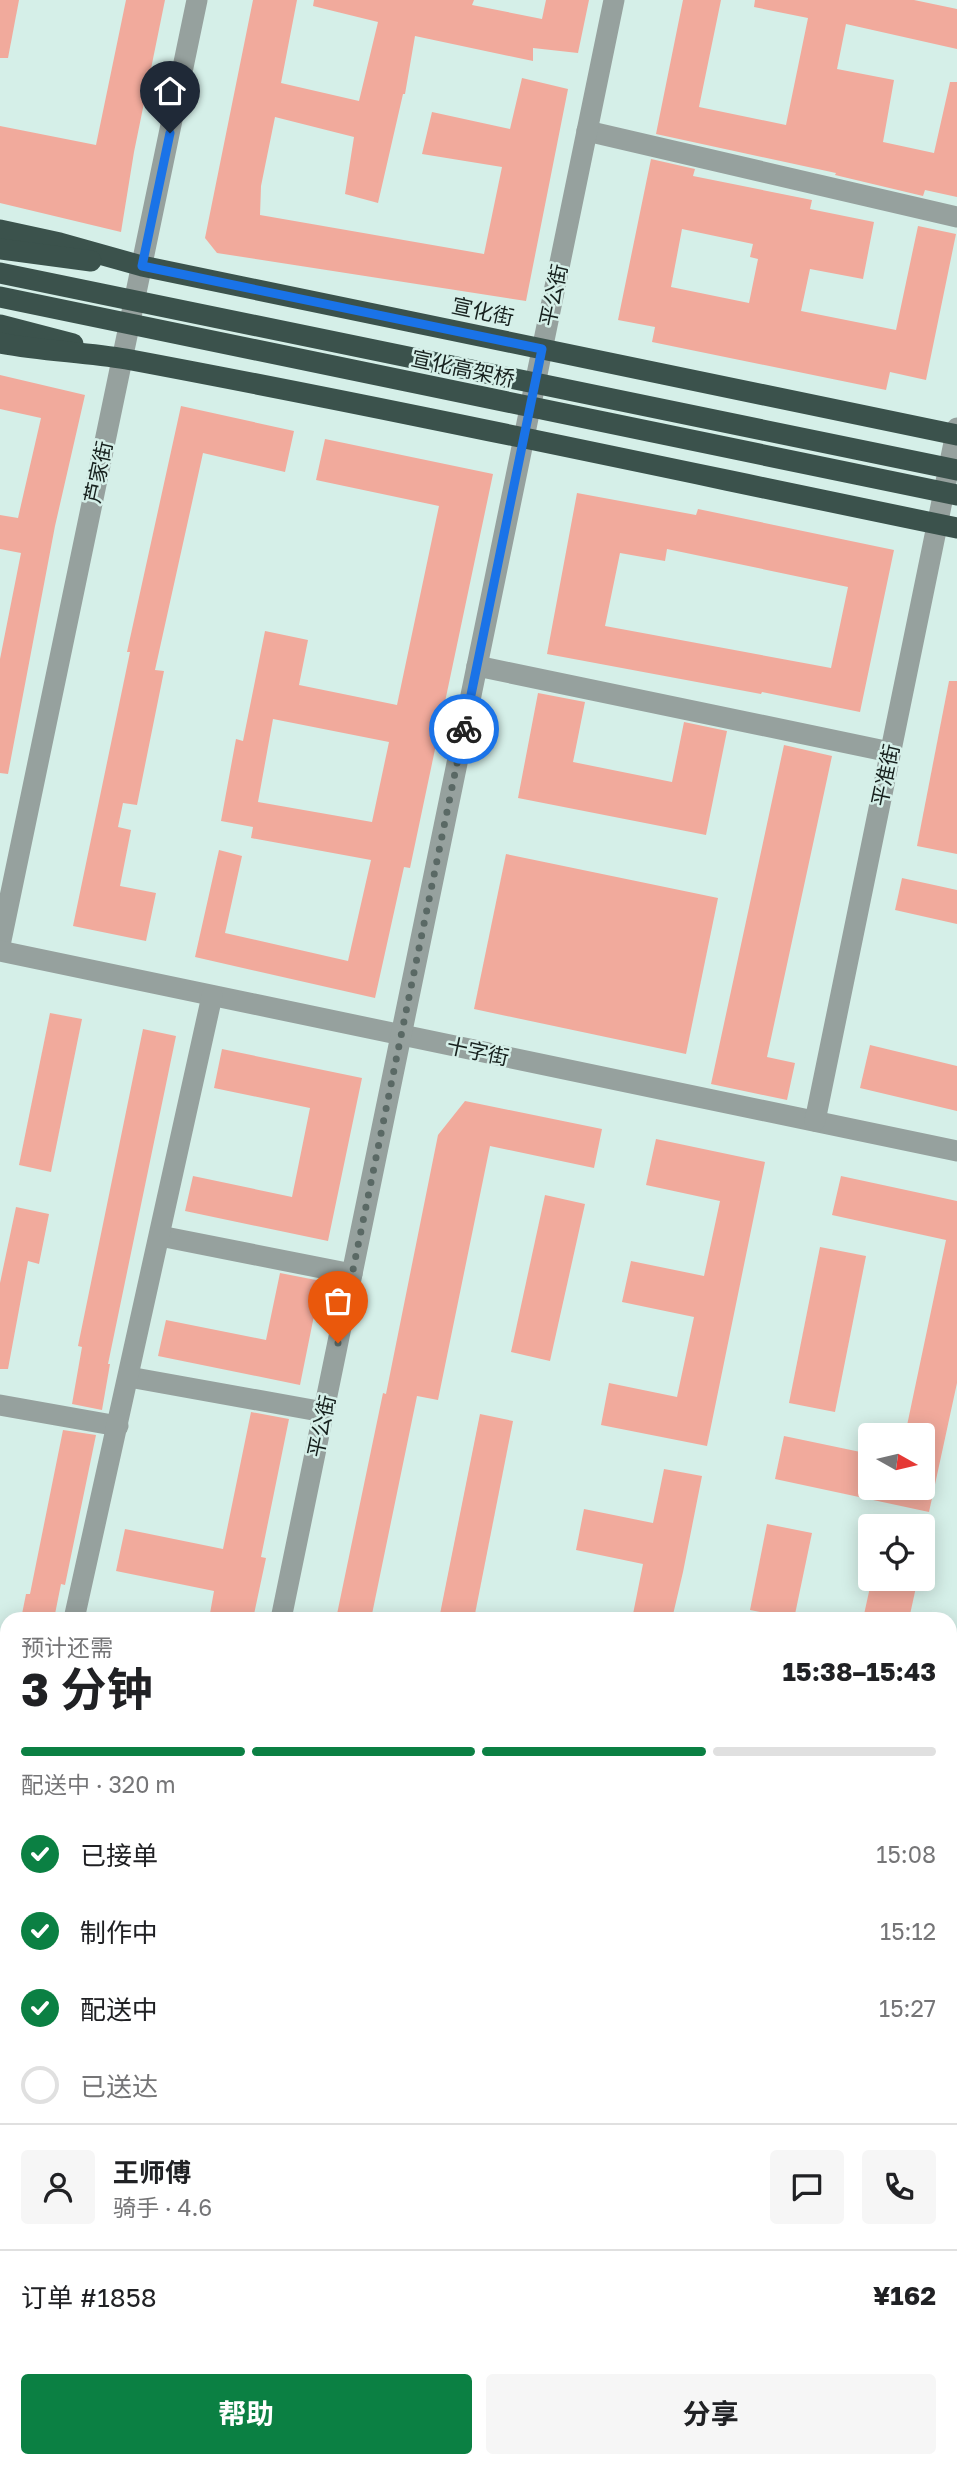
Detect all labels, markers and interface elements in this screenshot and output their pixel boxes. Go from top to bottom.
pin [140,61,200,133]
icon: home [151,72,189,110]
street label: 平公街 [534,261,572,329]
street label: 宣化街 [449,292,517,330]
street label: 宣化高架桥 [409,344,517,392]
street label: 芦家街 [79,438,117,506]
courier [429,694,499,764]
icon: bike [445,710,483,748]
street label: 平准街 [866,741,904,809]
street label: 十字街 [444,1032,512,1070]
pin [308,1271,368,1343]
icon: bag [319,1282,357,1320]
street label: 平公街 [302,1392,340,1460]
north arrow [858,1423,934,1500]
map controls [858,1423,935,1591]
button: locate [858,1514,935,1591]
text: 预计还需 [21,1633,113,1661]
text: 15:38–15:43 [782,1656,936,1687]
text: 3 分钟 [21,1661,153,1716]
text: 配送中 · 320 m [21,1770,176,1798]
icon: check [21,1835,59,1873]
text: 已接单 [80,1840,158,1871]
text: 15:08 [876,1840,936,1868]
icon: check [21,1912,59,1950]
text: 制作中 [80,1917,158,1948]
text: 15:12 [880,1917,936,1945]
icon: check [21,1989,59,2027]
text: 配送中 [80,1994,158,2025]
text: 15:27 [879,1994,936,2022]
text: 已送达 [80,2071,158,2102]
button: person [21,2150,95,2224]
button: chat [770,2150,844,2224]
button: phone [862,2150,936,2224]
text: 王师傅 [113,2157,191,2188]
text: 骑手 · 4.6 [113,2193,212,2221]
text: ¥162 [873,2280,936,2311]
text: 订单 #1858 [21,2282,157,2313]
button: 帮助 [21,2374,472,2454]
button: 分享 [486,2374,936,2454]

